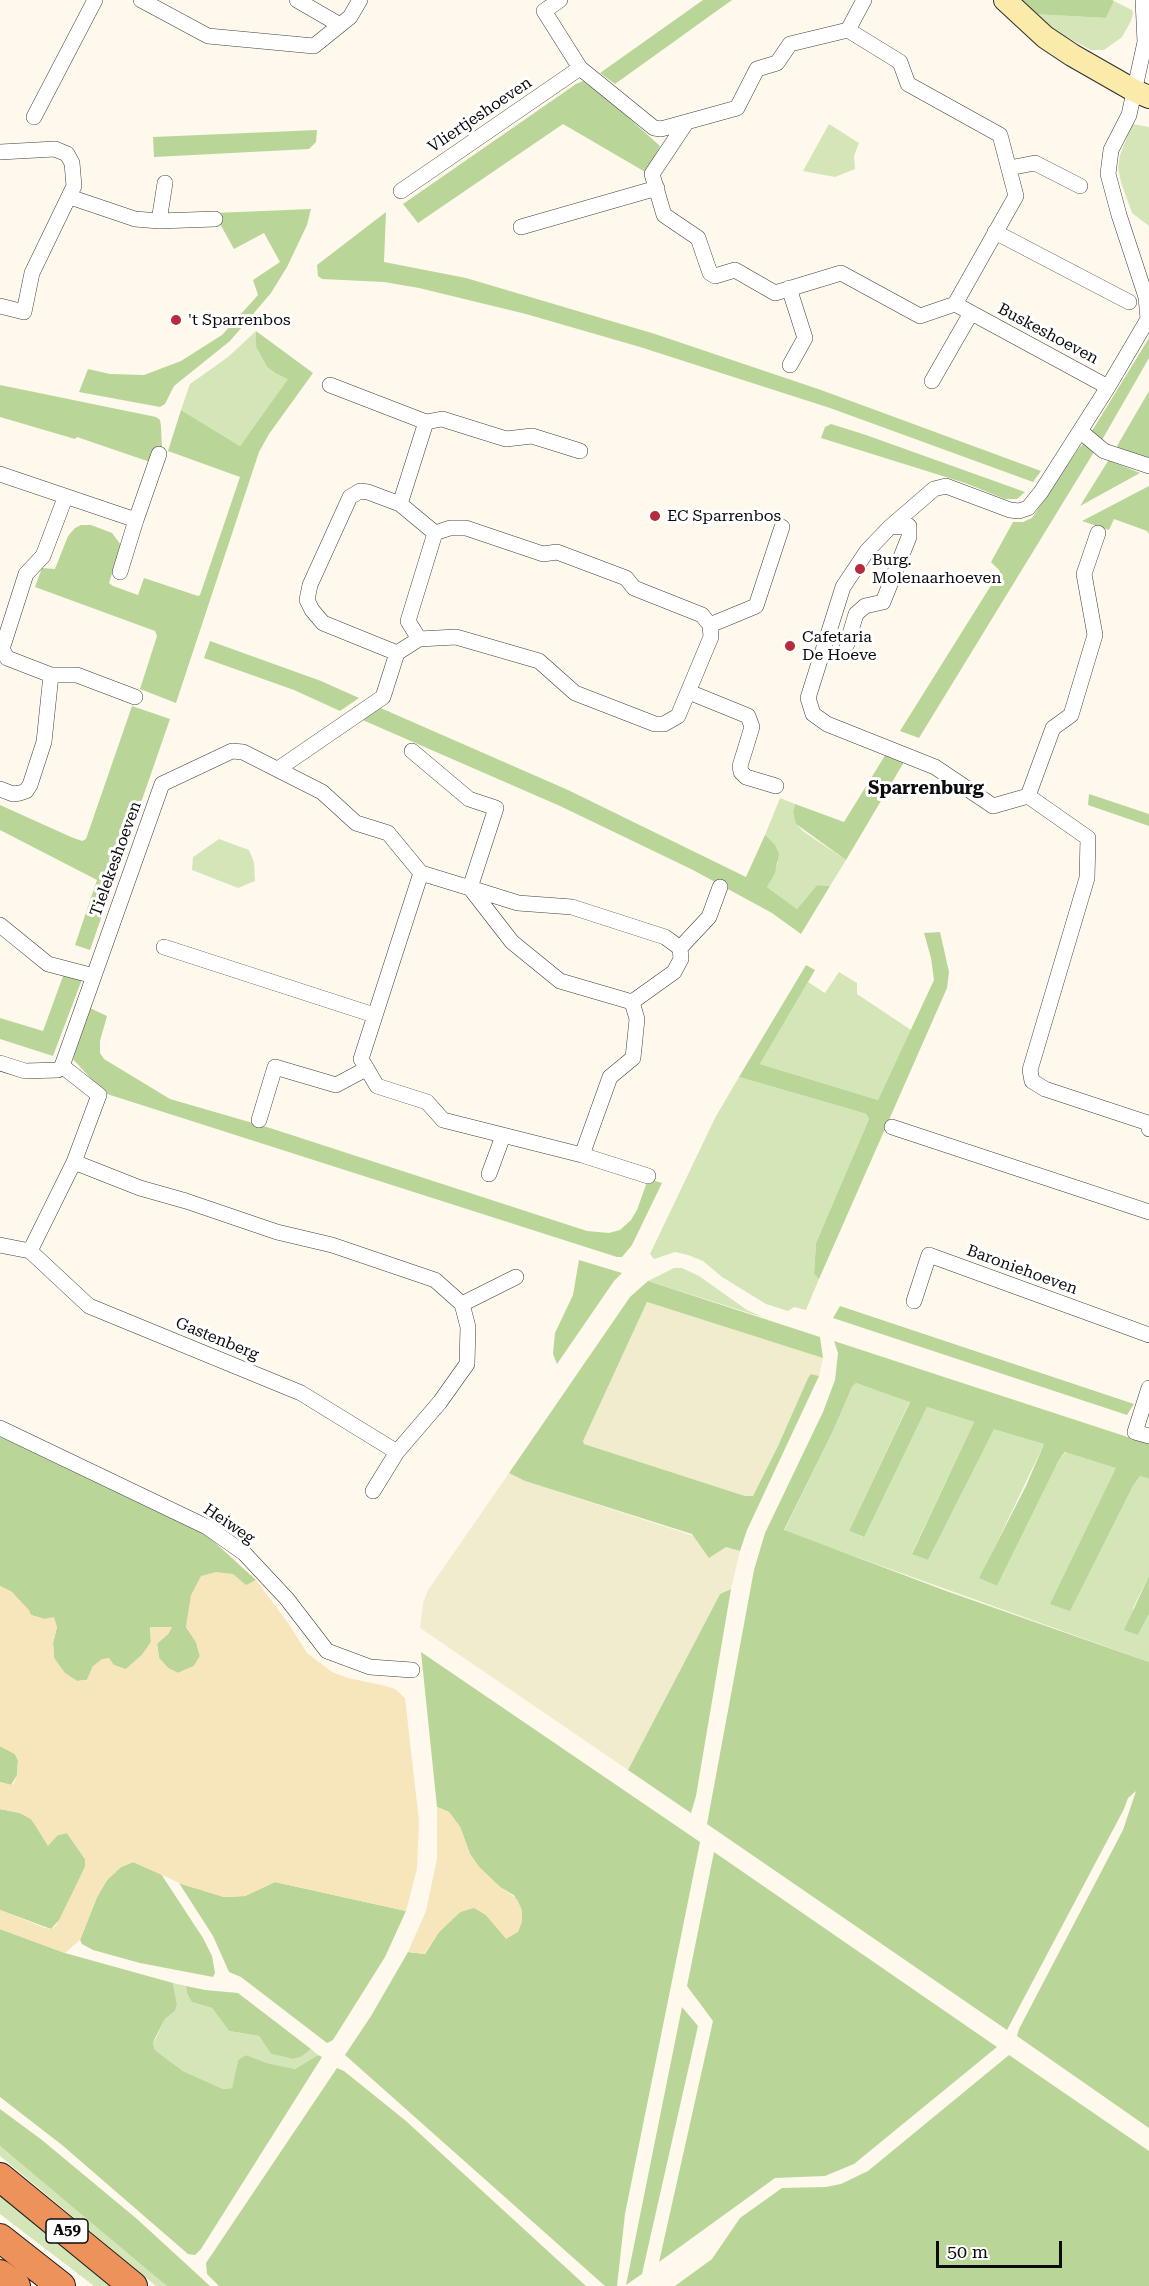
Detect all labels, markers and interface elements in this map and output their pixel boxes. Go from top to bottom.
street label: Vliertjeshoeven [424,73,536,157]
street label: Buskeshoeven [994,299,1102,369]
place label: 't Sparrenbos [188,310,291,330]
marker: 't Sparrenbos [169,313,183,327]
place label: EC Sparrenbos [667,506,781,526]
marker: EC Sparrenbos [648,509,662,523]
place label: Burg. Molenaarhoeven [872,550,1002,588]
marker: Burg. Molenaarhoeven [853,562,867,576]
place label: Cafetaria De Hoeve [802,627,877,665]
marker: Cafetaria De Hoeve [783,639,797,653]
district label: Sparrenburg [868,778,984,800]
street label: Tielekeshoeven [86,799,146,919]
street label: Baroniehoeven [964,1241,1080,1299]
street label: Gastenberg [173,1314,261,1364]
street label: Heiweg [200,1500,258,1548]
road number: A59 [46,2219,88,2243]
scale bar [939,2229,1065,2267]
text: 50 m [947,2241,988,2262]

